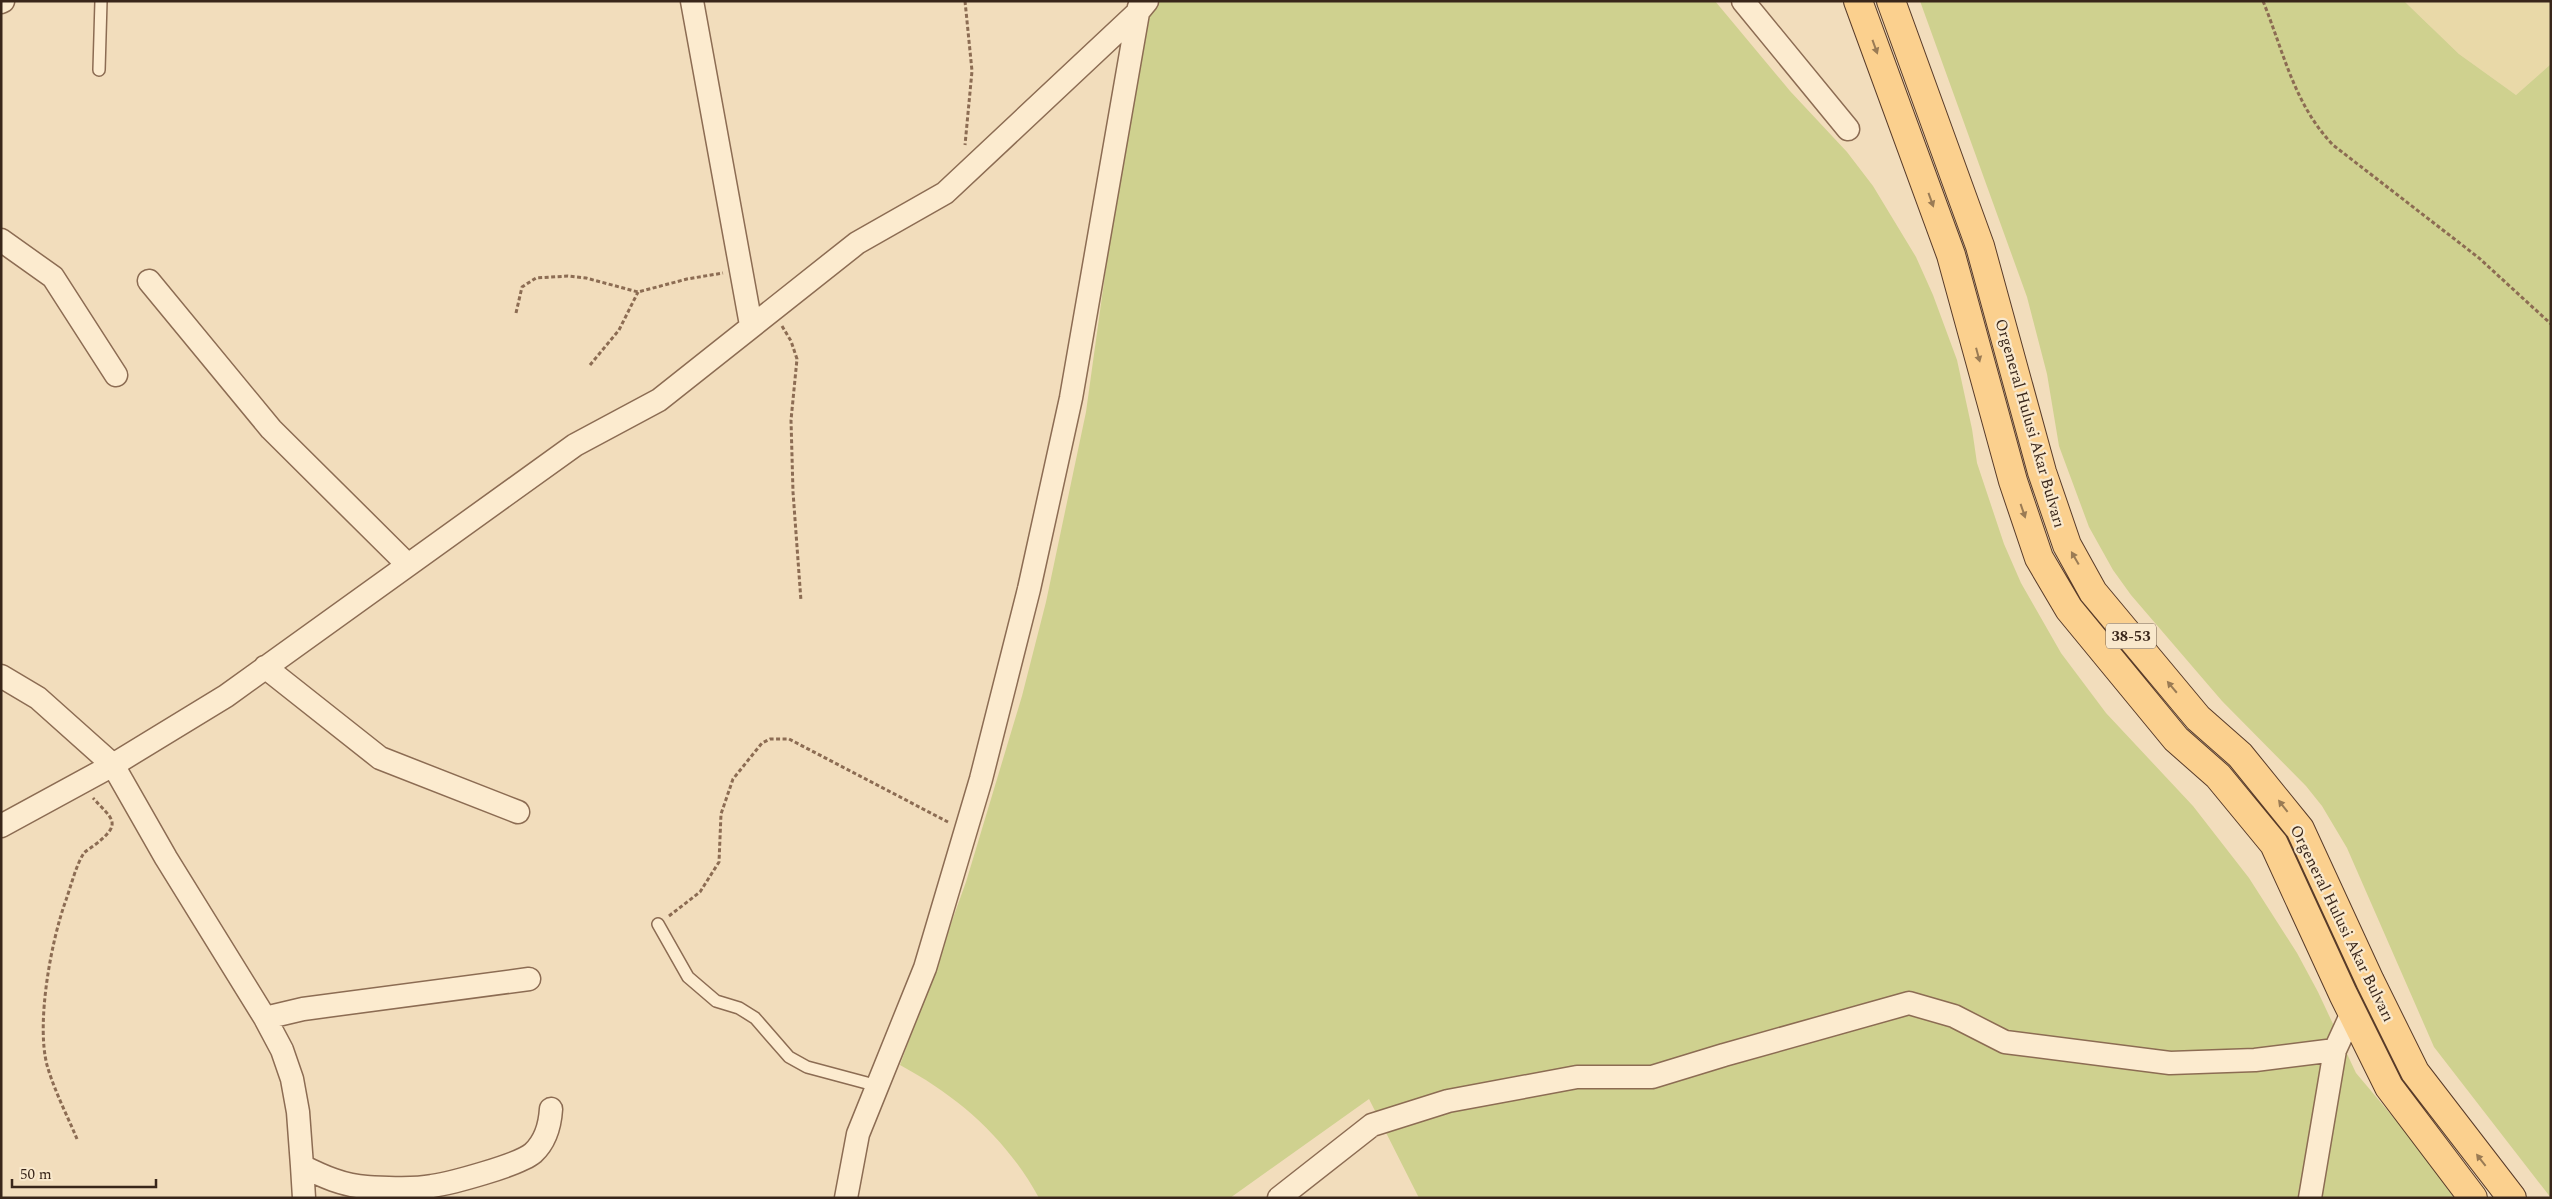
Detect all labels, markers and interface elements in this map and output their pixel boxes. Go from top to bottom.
one-way arrow [1871,40,1879,55]
one-way arrow [1928,192,1935,207]
street label: Orgeneral Hulusi Akar Bulvarı [1989,316,2071,531]
one-way arrow [1975,347,1983,362]
one-way arrow [2019,504,2027,519]
one-way arrow [2070,552,2079,565]
road number: 38-53 [2106,624,2156,648]
one-way arrow [2167,681,2178,694]
one-way arrow [2277,800,2288,813]
street label: Orgeneral Hulusi Akar Bulvarı [2284,821,2400,1026]
one-way arrow [2476,1154,2487,1167]
scale bar [12,1156,156,1188]
text: 50 m [20,1163,52,1186]

